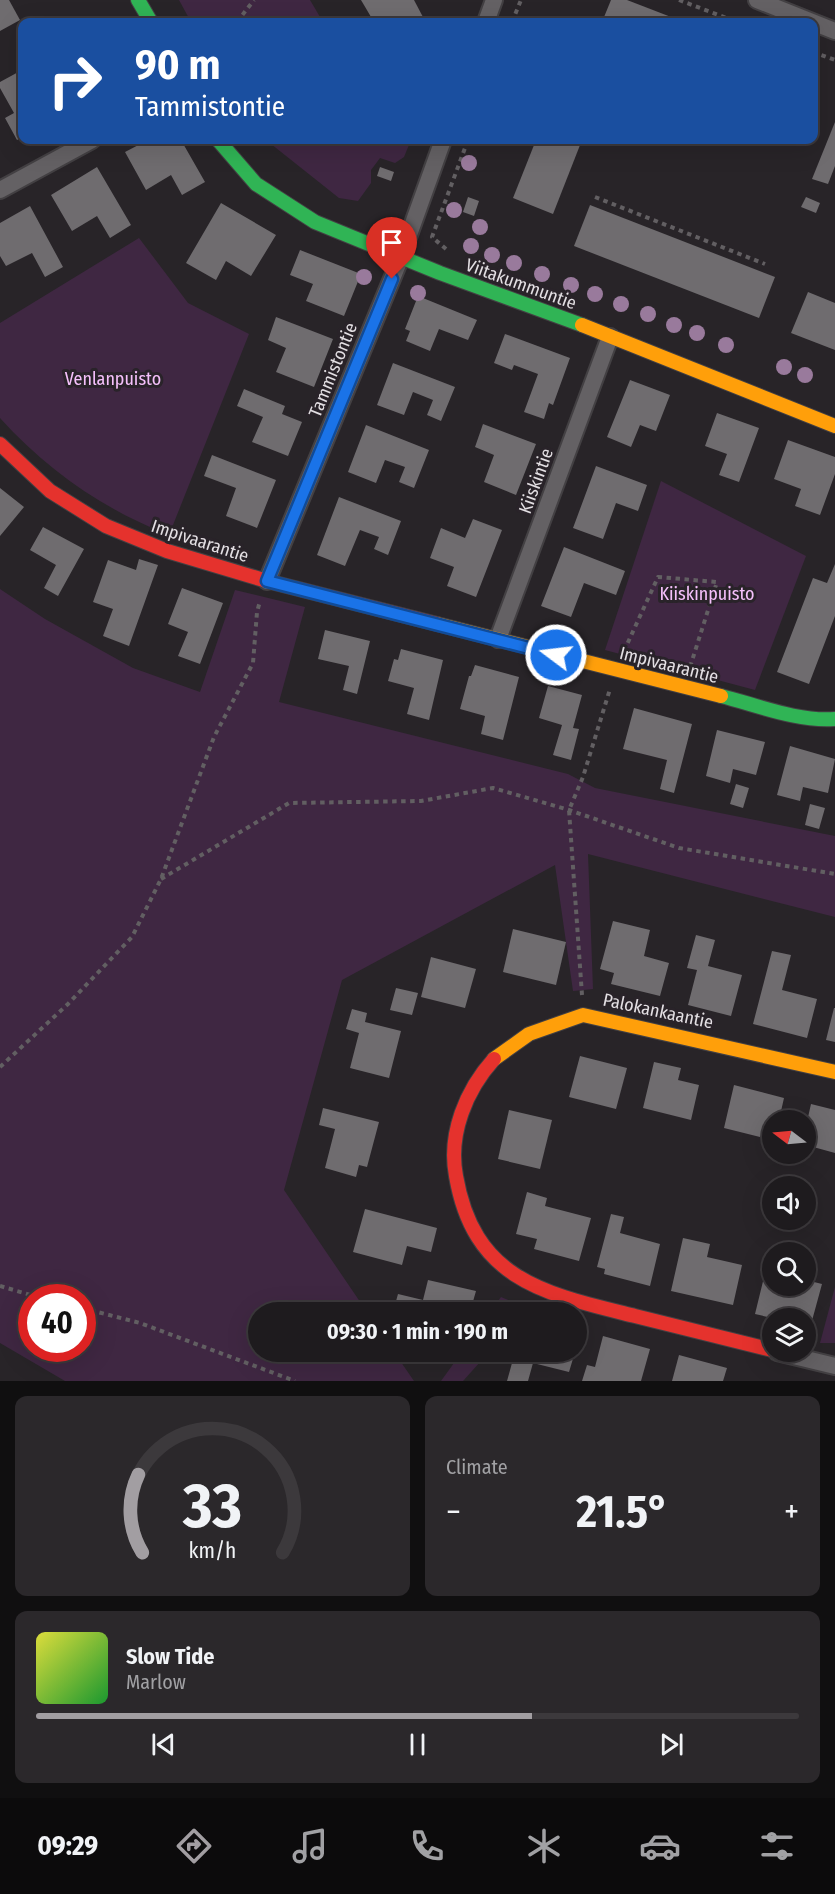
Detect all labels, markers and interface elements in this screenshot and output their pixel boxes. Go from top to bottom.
text: 90 m [135,40,220,90]
icon: right [36,42,114,120]
text: Tammistontie [135,91,285,123]
pin [366,217,417,279]
icon: arrive [375,226,408,259]
street label: Viitakummuntie [463,254,580,314]
street label: Tammistontie [304,319,362,421]
park label: Venlanpuisto [65,368,161,390]
street label: Kiiskintie [514,445,558,517]
street label: Impivaarantie [148,515,252,567]
park label: Kiiskinpuisto [660,583,755,605]
position arrow [524,623,588,687]
street label: Impivaarantie [617,642,721,688]
street label: Palokankaantie [601,989,715,1033]
north arrow [762,1110,816,1164]
map controls [762,1110,816,1362]
button: sound [762,1176,816,1230]
button: search [762,1242,816,1296]
speed limit sign: 40 [18,1284,96,1362]
button: layers [762,1308,816,1362]
text: 09:30 · 1 min · 190 m [327,1318,508,1345]
text: Climate [446,1455,508,1479]
text: 33 [182,1469,242,1544]
text: 21.5° [576,1485,669,1539]
text: − [446,1492,461,1532]
text: + [784,1492,799,1532]
text: km/h [189,1538,236,1564]
text: Slow Tide [126,1643,214,1670]
text: Marlow [126,1670,186,1694]
icon: previous [147,1728,180,1761]
icon: pause [401,1728,434,1761]
icon: next [655,1728,688,1761]
icon: directions [173,1825,215,1867]
icon: music [289,1825,331,1867]
icon: phone [406,1825,448,1867]
icon: climate [523,1825,565,1867]
icon: car [639,1825,681,1867]
icon: filters [756,1825,798,1867]
text: 09:29 [37,1830,98,1862]

